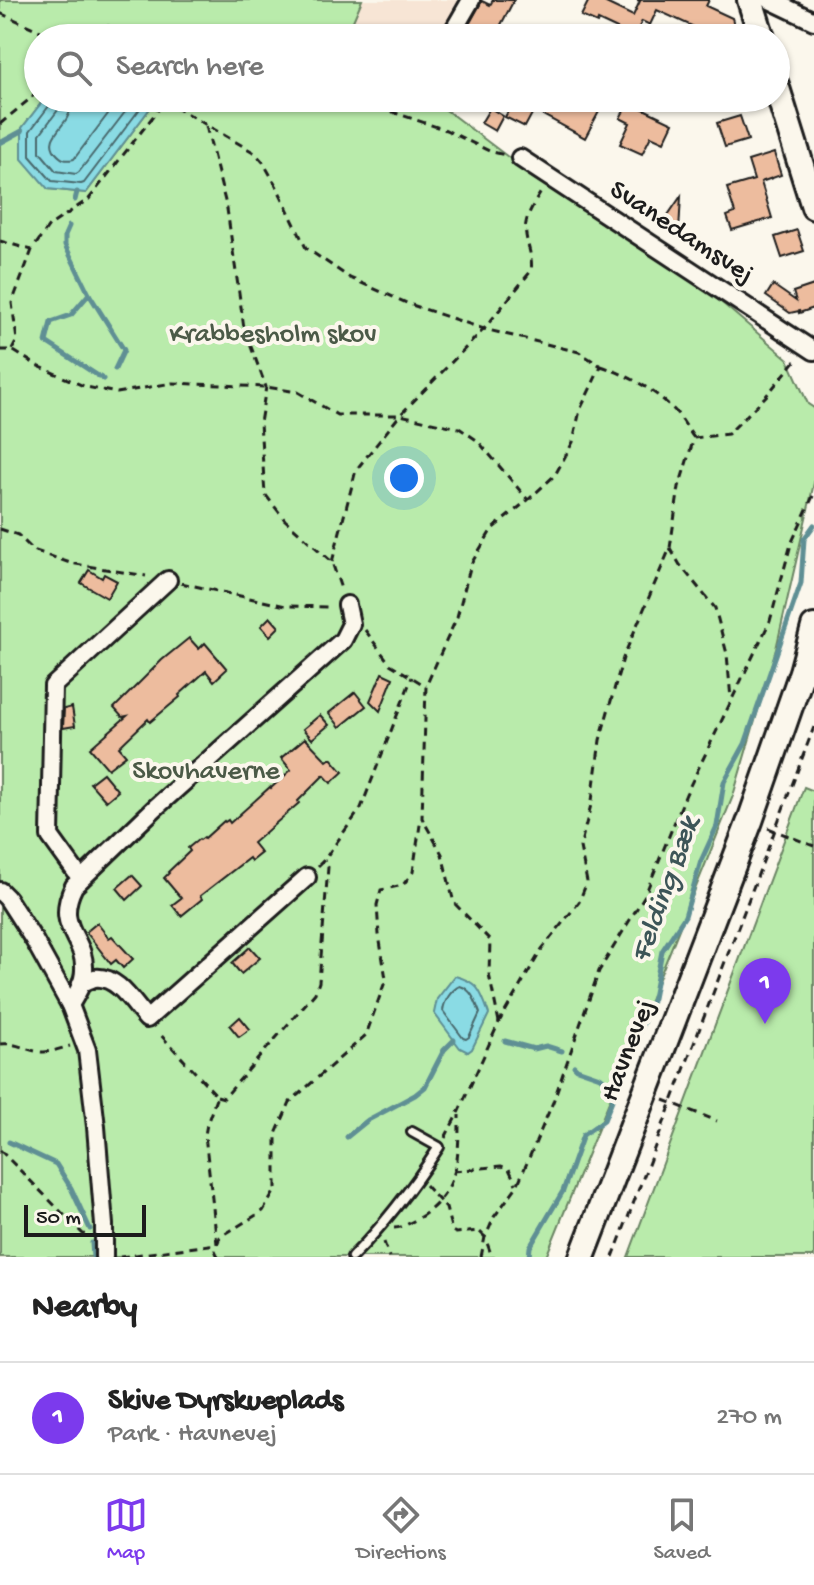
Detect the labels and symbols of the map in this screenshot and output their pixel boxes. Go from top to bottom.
street label: Svanedamsvej [603,174,759,292]
park label: Krabbesholm skov [169,319,377,352]
your location [384,458,424,498]
park label: Skovhaverne [132,756,280,789]
water label: Felding Bæk [625,810,710,967]
pin: 1 [739,958,791,1024]
street label: Havnevej [594,995,664,1107]
scale bar [24,1201,146,1237]

